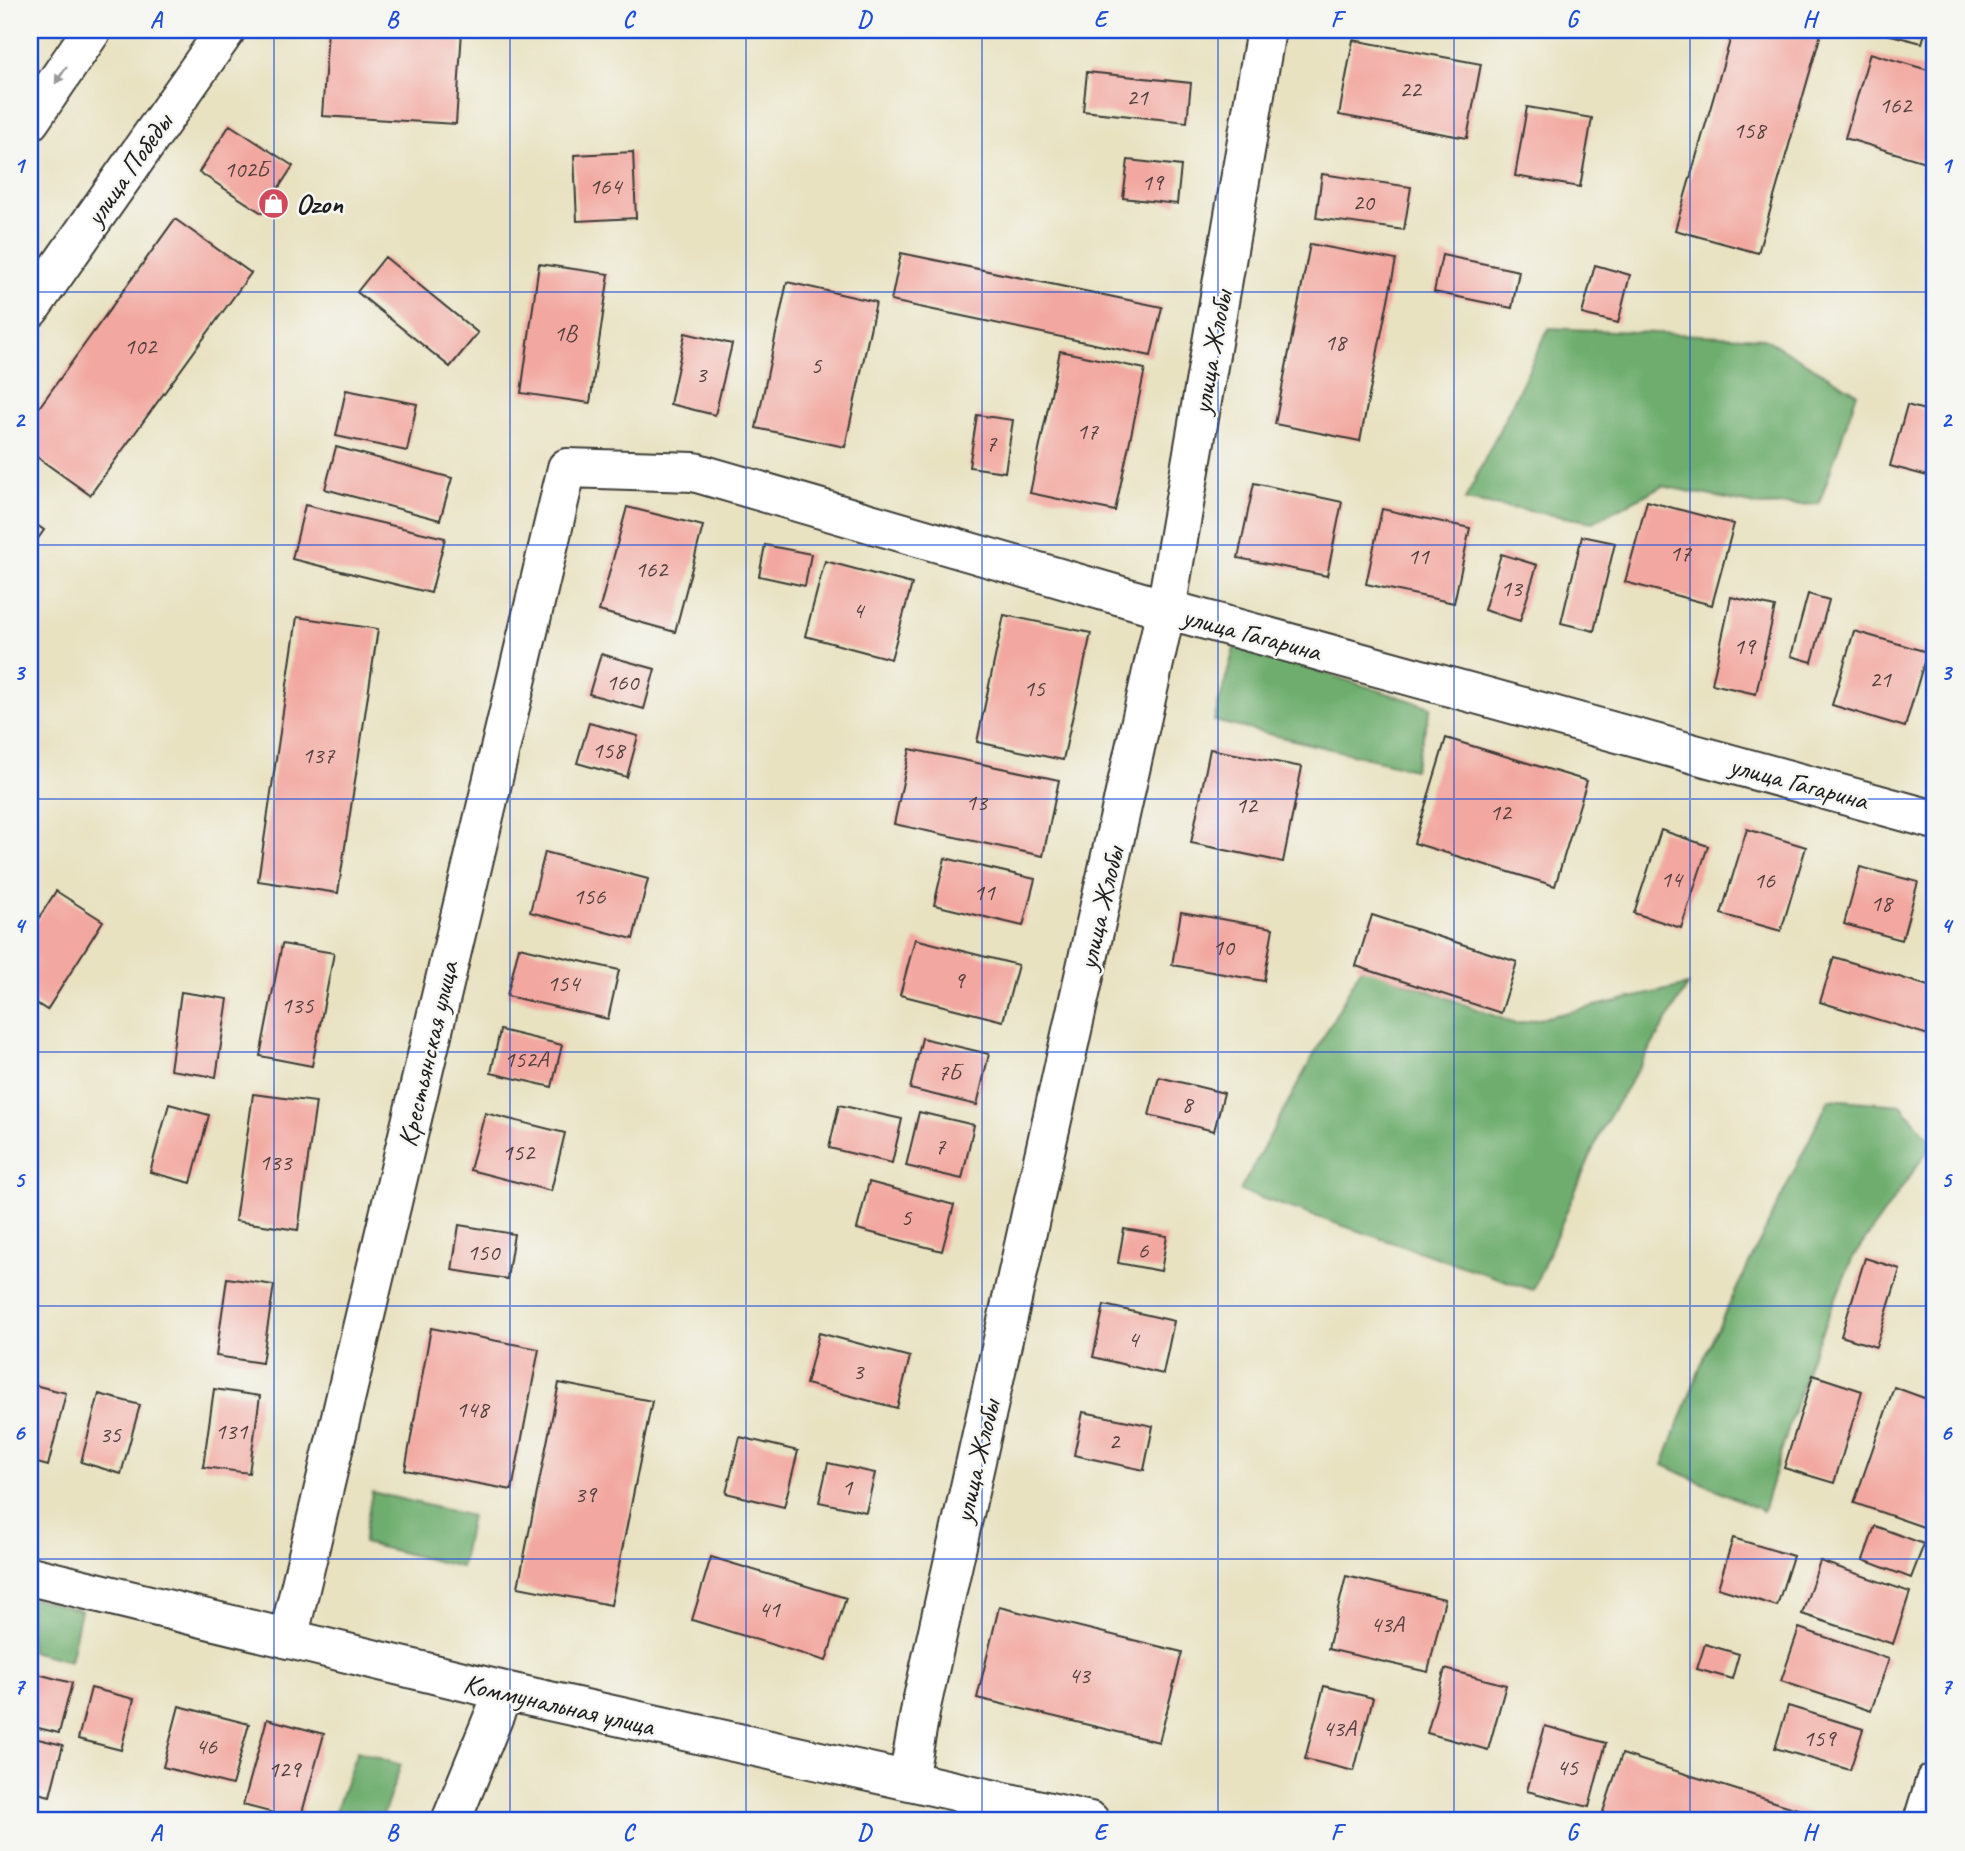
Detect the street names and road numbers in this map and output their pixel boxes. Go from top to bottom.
street label: улица Победы [76,104,181,234]
street label: улица Жлобы [1183,285,1240,419]
street label: улица Гагарина [1177,598,1327,669]
street label: улица Гагарина [1724,747,1874,818]
street label: улица Жлобы [1069,841,1132,975]
street label: Крестьянская улица [389,956,466,1150]
street label: улица Жлобы [945,1394,1008,1528]
street label: Коммунальная улица [460,1666,659,1744]

